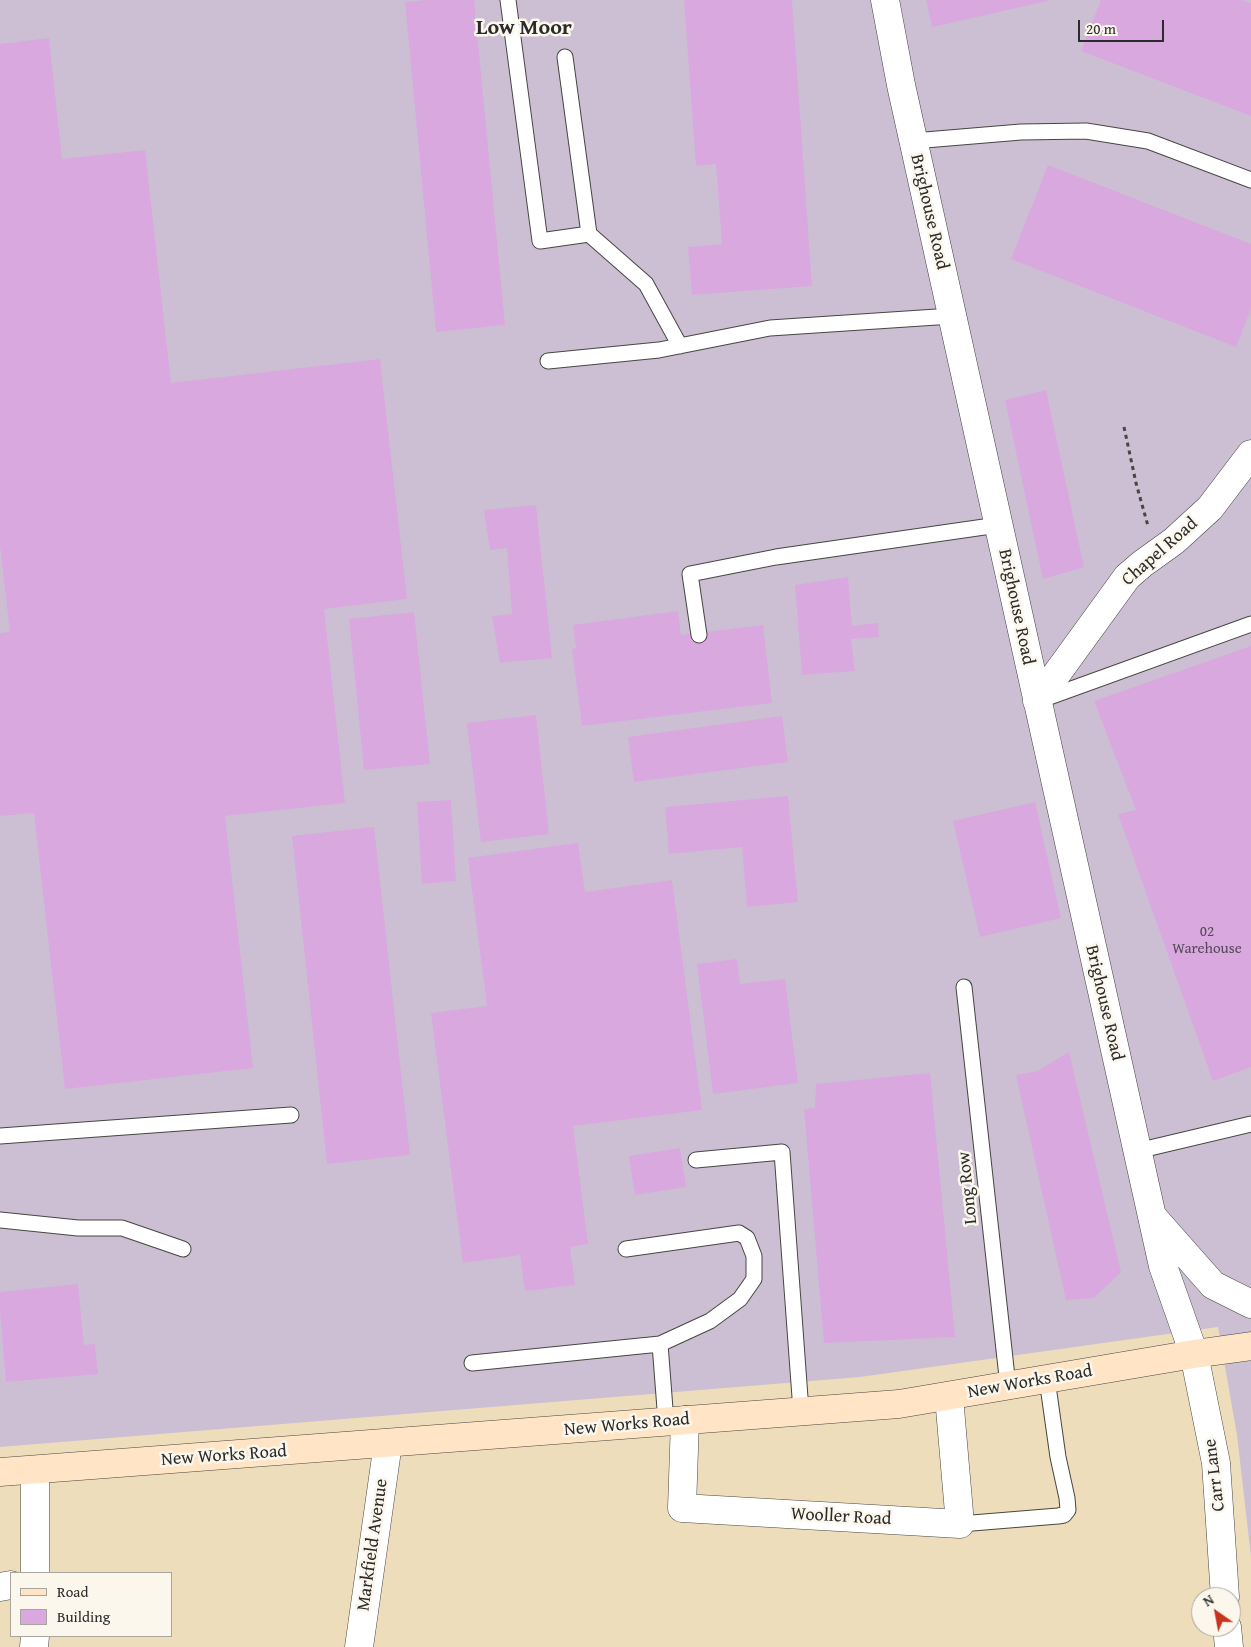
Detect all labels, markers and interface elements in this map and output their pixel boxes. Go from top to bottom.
scale bar [1081,10,1167,42]
district label: Low Moor [476,15,572,41]
text: 20 m [1086,18,1116,39]
street label: Brighouse Road [905,152,953,272]
street label: Chapel Road [1118,513,1202,591]
street label: Brighouse Road [993,547,1039,667]
house number: 02 Warehouse [1172,923,1242,958]
street label: Brighouse Road [1080,943,1128,1063]
street label: Long Row [953,1151,983,1225]
street label: New Works Road [966,1360,1094,1404]
street label: New Works Road [563,1409,691,1441]
street label: Carr Lane [1200,1437,1230,1513]
street label: New Works Road [160,1441,288,1471]
street label: Markfield Avenue [353,1478,393,1612]
street label: Wooller Road [790,1504,892,1530]
legend [10,1572,172,1637]
text: Road [57,1581,88,1602]
north arrow [1191,1587,1241,1637]
text: N [1199,1589,1218,1611]
text: Building [57,1606,110,1627]

